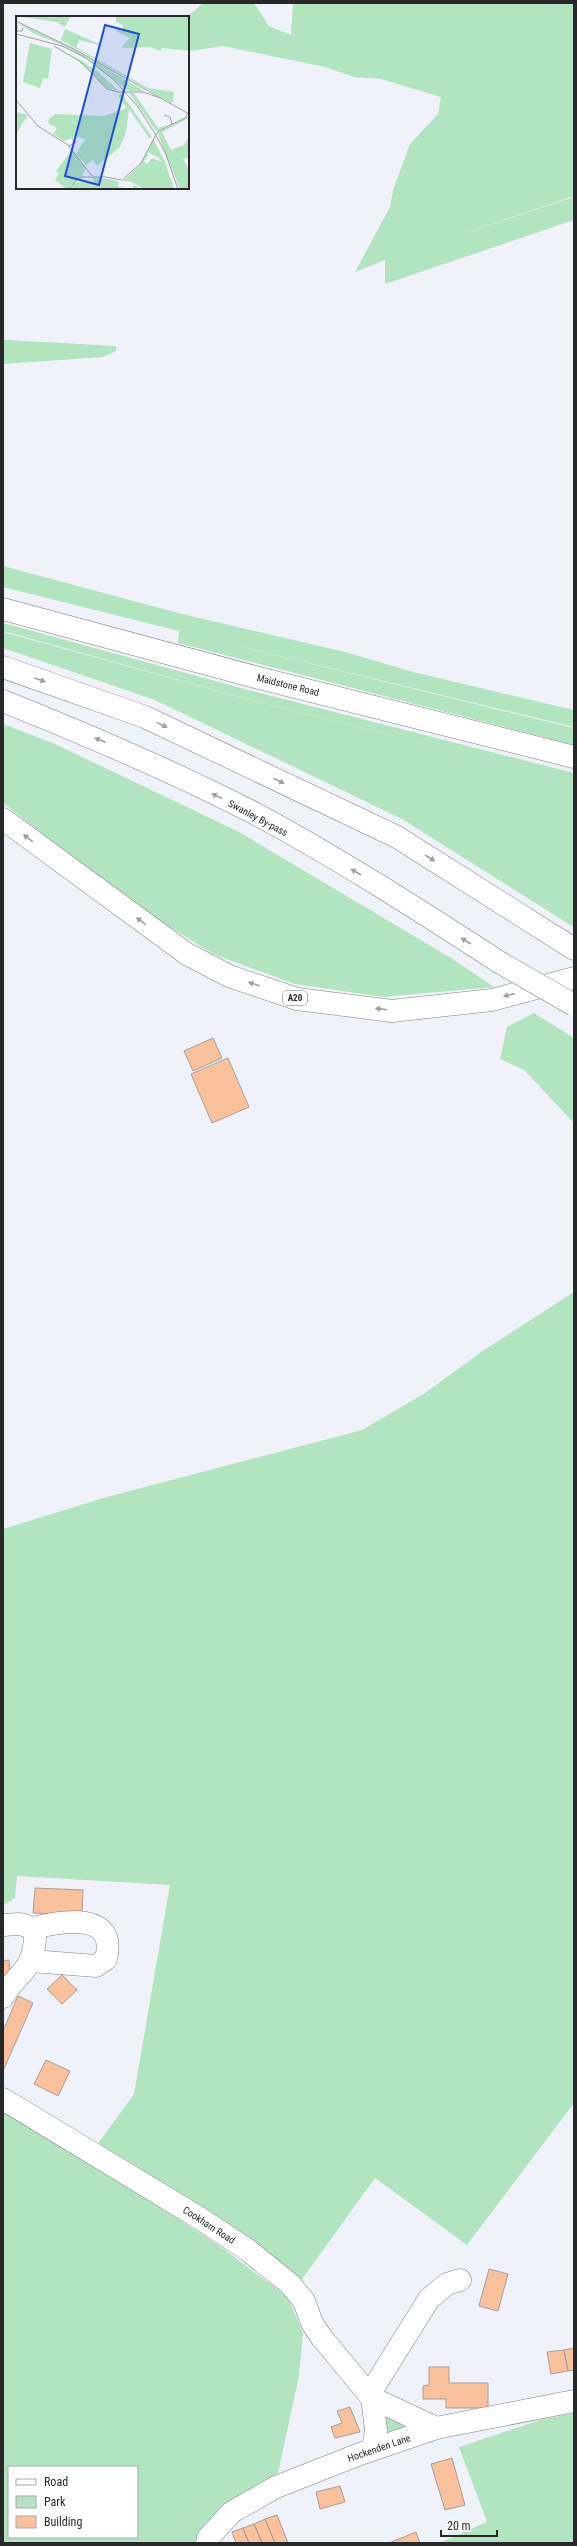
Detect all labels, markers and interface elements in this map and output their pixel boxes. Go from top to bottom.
inset map [16,16,189,189]
street label: Maidstone Road [256,672,320,698]
one-way arrow [34,677,46,683]
one-way arrow [156,722,167,728]
one-way arrow [95,737,106,743]
one-way arrow [273,778,285,784]
one-way arrow [212,793,223,799]
street label: Swanley By-pass [226,798,290,838]
one-way arrow [22,834,33,842]
one-way arrow [425,854,435,862]
one-way arrow [350,869,362,876]
one-way arrow [136,917,146,925]
one-way arrow [460,937,472,944]
one-way arrow [247,981,259,987]
road number: A20 [283,991,307,1005]
one-way arrow [503,993,516,999]
one-way arrow [375,1006,387,1012]
street label: Cookham Road [181,2204,237,2246]
street label: Hockenden Lane [346,2432,412,2464]
legend [8,2466,138,2538]
text: Road [44,2475,68,2489]
text: Park [44,2495,66,2509]
scale bar [441,2512,497,2538]
text: Building [44,2515,82,2529]
text: 20 m [447,2519,471,2533]

